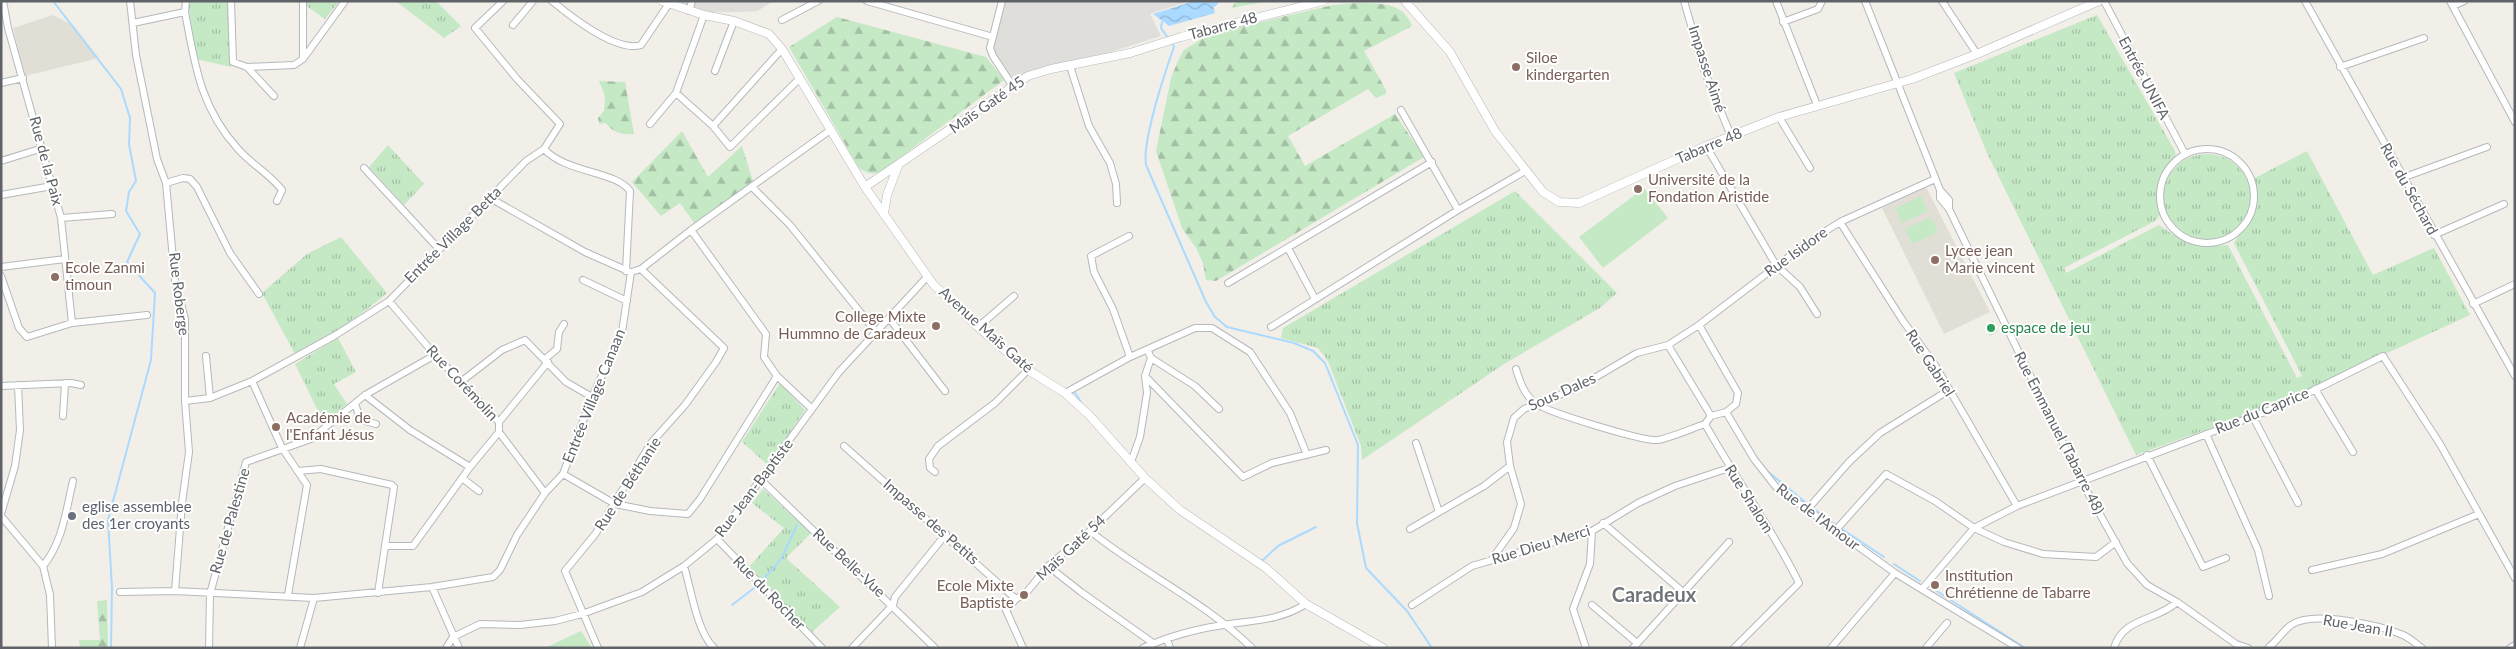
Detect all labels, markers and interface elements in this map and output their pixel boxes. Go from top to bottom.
street label: Tabarre 48 [1186,7,1259,43]
street label: Impasse Aimé [1685,23,1731,115]
street label: Entrée UNIFA [2115,33,2175,123]
place label: Siloe kindergarten [1526,48,1610,83]
marker: Siloe kindergarten [1510,61,1522,73]
street label: Maïs Gaté 45 [945,72,1028,137]
street label: Rue de la Paix [26,114,68,208]
street label: Tabarre 48 [1673,123,1744,167]
street label: Rue du Séchard [2377,139,2443,238]
place label: Université de la Fondation Aristide [1648,170,1769,205]
street label: Entrée Village Betta [400,182,504,286]
marker: Université de la Fondation Aristide [1632,183,1644,195]
street label: Rue Isidore [1760,222,1830,280]
place label: Lycee jean Marie vincent [1945,241,2036,276]
street label: Rue Roberge [166,251,194,337]
marker: Lycee jean Marie vincent [1929,254,1941,266]
place label: Ecole Zanmi timoun [65,258,145,293]
marker: Ecole Zanmi timoun [49,271,61,283]
street label: Avenue Maïs Gaté [936,282,1037,376]
place label: College Mixte Hummno de Caradeux [778,307,927,342]
place label: espace de jeu [2001,318,2090,336]
marker: College Mixte Hummno de Caradeux [930,320,942,332]
marker: espace de jeu [1985,322,1997,334]
street label: Rue Gabriel [1902,325,1959,399]
street label: Entrée Village Canaan [558,326,628,465]
street label: Rue Corémolin [423,341,502,424]
street label: Rue Emmanuel (Tabarre 48) [2011,348,2109,517]
street label: Sous Dales [1525,368,1598,414]
street label: Rue du Caprice [2212,383,2311,437]
place label: Académie de l'Enfant Jésus [286,408,374,443]
marker: Académie de l'Enfant Jésus [270,421,282,433]
street label: Rue de Béthanie [590,433,664,534]
street label: Rue Jean-Baptiste [710,435,796,540]
street label: Rue Shalom [1722,461,1778,536]
street label: Rue de Palestine [205,466,253,576]
street label: Impasse des Petits [880,475,983,568]
street label: Rue de l'Amour [1773,479,1864,554]
place label: eglise assemblee des 1er croyants [82,497,192,532]
marker: eglise assemblee des 1er croyants [66,510,78,522]
street label: Maïs Gaté 54 [1032,511,1109,584]
street label: Rue Dieu Merci [1489,521,1592,568]
street label: Rue Belle-Vue [810,524,890,600]
street label: Rue du Rocher [730,551,810,634]
place label: Institution Chrétienne de Tabarre [1945,566,2091,601]
place label: Ecole Mixte Baptiste [937,576,1014,611]
marker: Institution Chrétienne de Tabarre [1929,579,1941,591]
district label: Caradeux [1612,582,1697,606]
marker: Ecole Mixte Baptiste [1018,589,1030,601]
street label: Rue Jean II [2322,610,2395,640]

